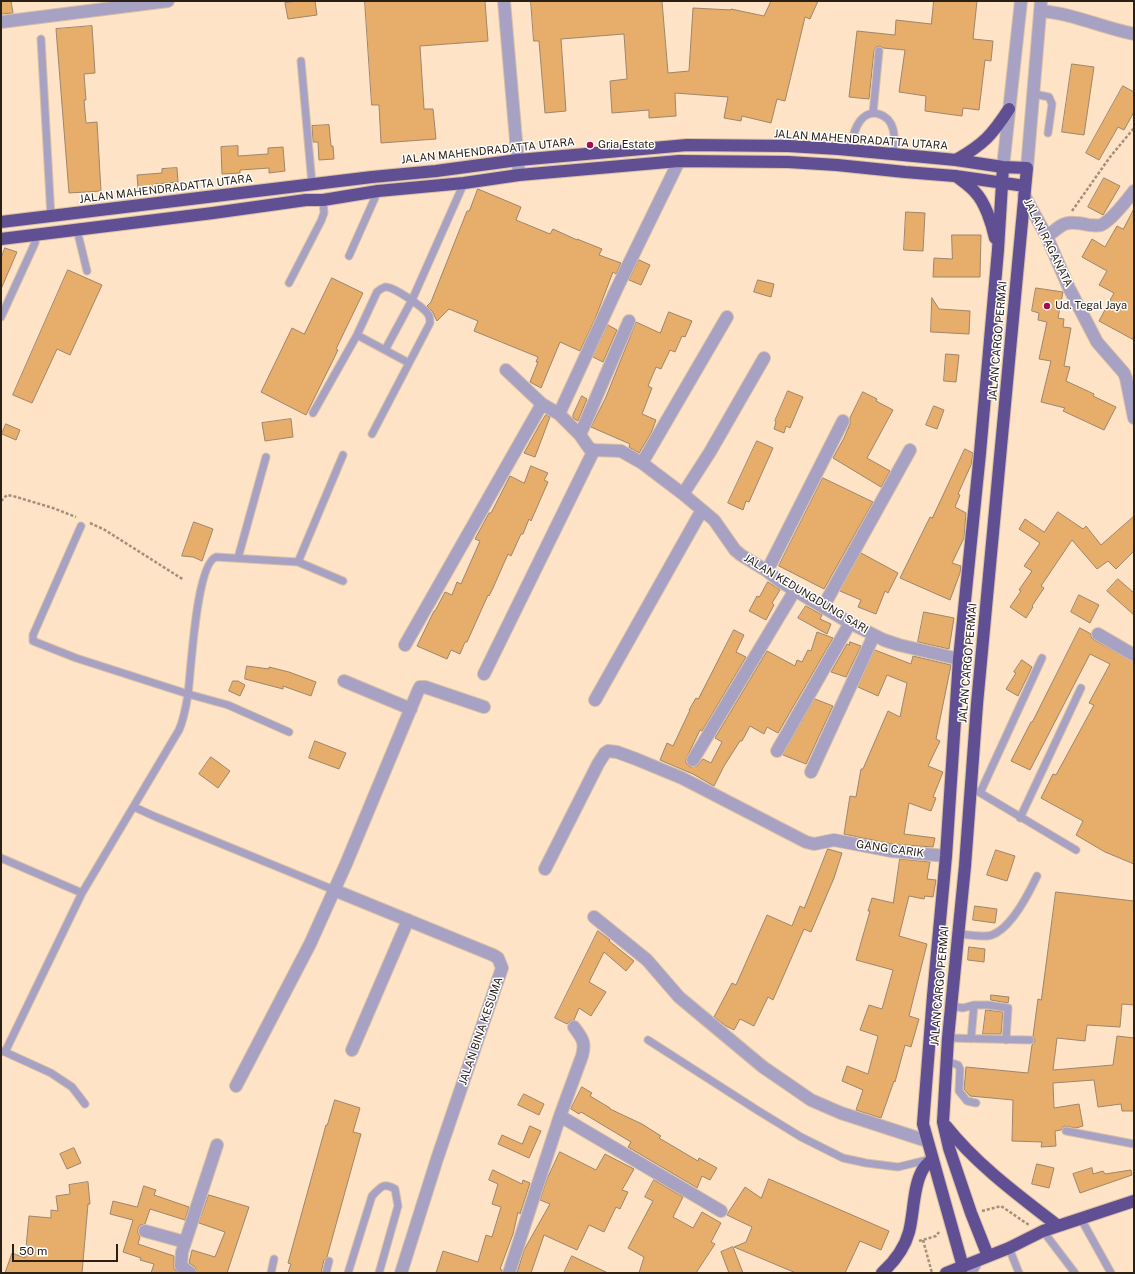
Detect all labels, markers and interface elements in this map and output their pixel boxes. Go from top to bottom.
street label: JALAN MAHENDRADATTA UTARA [774,127,948,153]
street label: JALAN MAHENDRADATTA UTARA [401,135,575,167]
place label: Gria Estate [598,138,654,152]
marker: Gria Estate [585,140,595,150]
street label: JALAN MAHENDRADATTA UTARA [79,172,253,206]
street label: JALAN RAGANATA [1021,197,1075,289]
street label: JALAN CARGO PERMAI [986,280,1010,402]
place label: Ud. Tegal Jaya [1055,299,1127,313]
marker: Ud. Tegal Jaya [1042,301,1052,311]
street label: JALAN KEDUNGDUNG SARI [741,552,871,636]
street label: JALAN CARGO PERMAI [956,602,980,724]
street label: GANG CARIK [855,838,925,860]
street label: JALAN CARGO PERMAI [928,925,952,1047]
street label: JALAN BINA KESUMA [456,975,506,1087]
scale bar [14,1236,120,1262]
text: 50 m [19,1244,47,1258]

